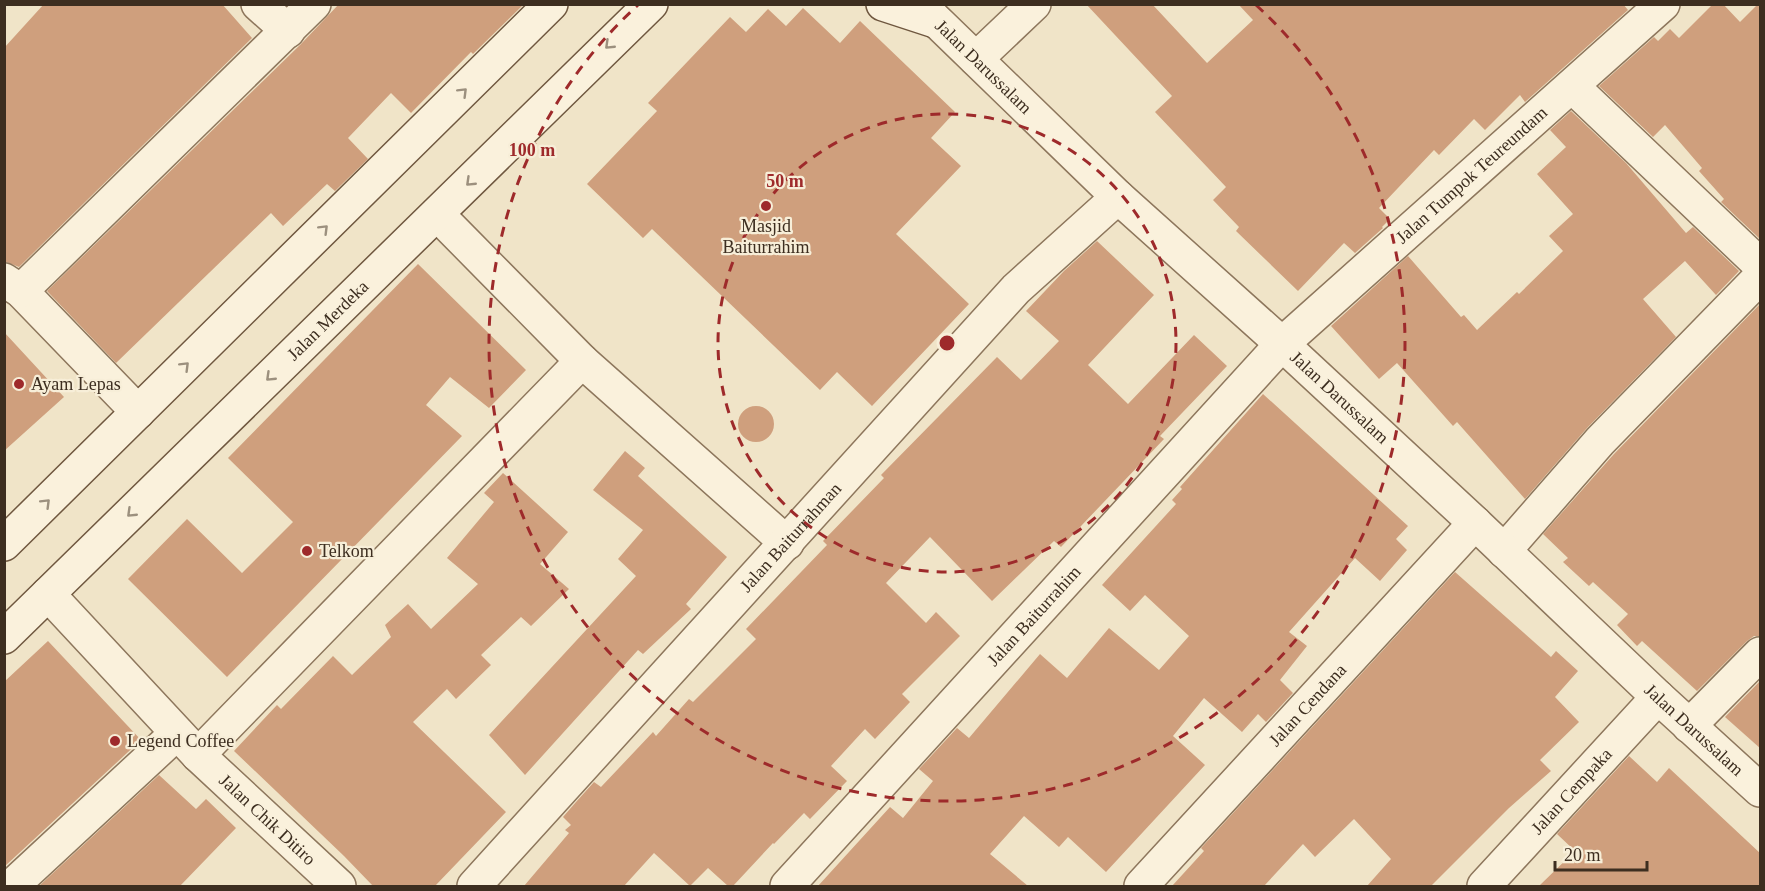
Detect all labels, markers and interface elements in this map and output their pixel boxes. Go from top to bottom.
street label: Jalan Darussalam [931,15,1036,118]
one-way arrow [606,38,617,49]
one-way arrow [456,88,466,99]
street label: Jalan Tumpok Teureundam [1392,102,1551,247]
text: 100 m [509,140,555,160]
text: 50 m [766,171,804,191]
one-way arrow [466,175,476,186]
marker: Masjid Baiturrahim [759,199,773,213]
place label: Masjid Baiturrahim [723,216,809,257]
one-way arrow [316,225,327,236]
street label: Jalan Merdeka [283,276,373,364]
centre of rings [937,333,957,353]
street label: Jalan Darussalam [1286,347,1393,448]
one-way arrow [177,362,188,373]
one-way arrow [267,370,277,381]
place label: Ayam Lepas [31,374,121,394]
marker: Ayam Lepas [12,377,26,391]
street label: Jalan Baiturrahman [736,479,845,596]
one-way arrow [39,499,50,510]
one-way arrow [127,506,137,517]
place label: Telkom [319,541,374,561]
marker: Telkom [300,544,314,558]
street label: Jalan Baiturrahim [983,562,1085,670]
street label: Jalan Cendana [1265,660,1350,750]
street label: Jalan Darussalam [1641,680,1748,780]
place label: Legend Coffee [127,731,234,751]
marker: Legend Coffee [108,734,122,748]
street label: Jalan Cempaka [1527,744,1616,838]
street label: Jalan Chik Ditiro [215,770,320,869]
scale bar [1555,834,1646,872]
text: 20 m [1564,845,1601,865]

